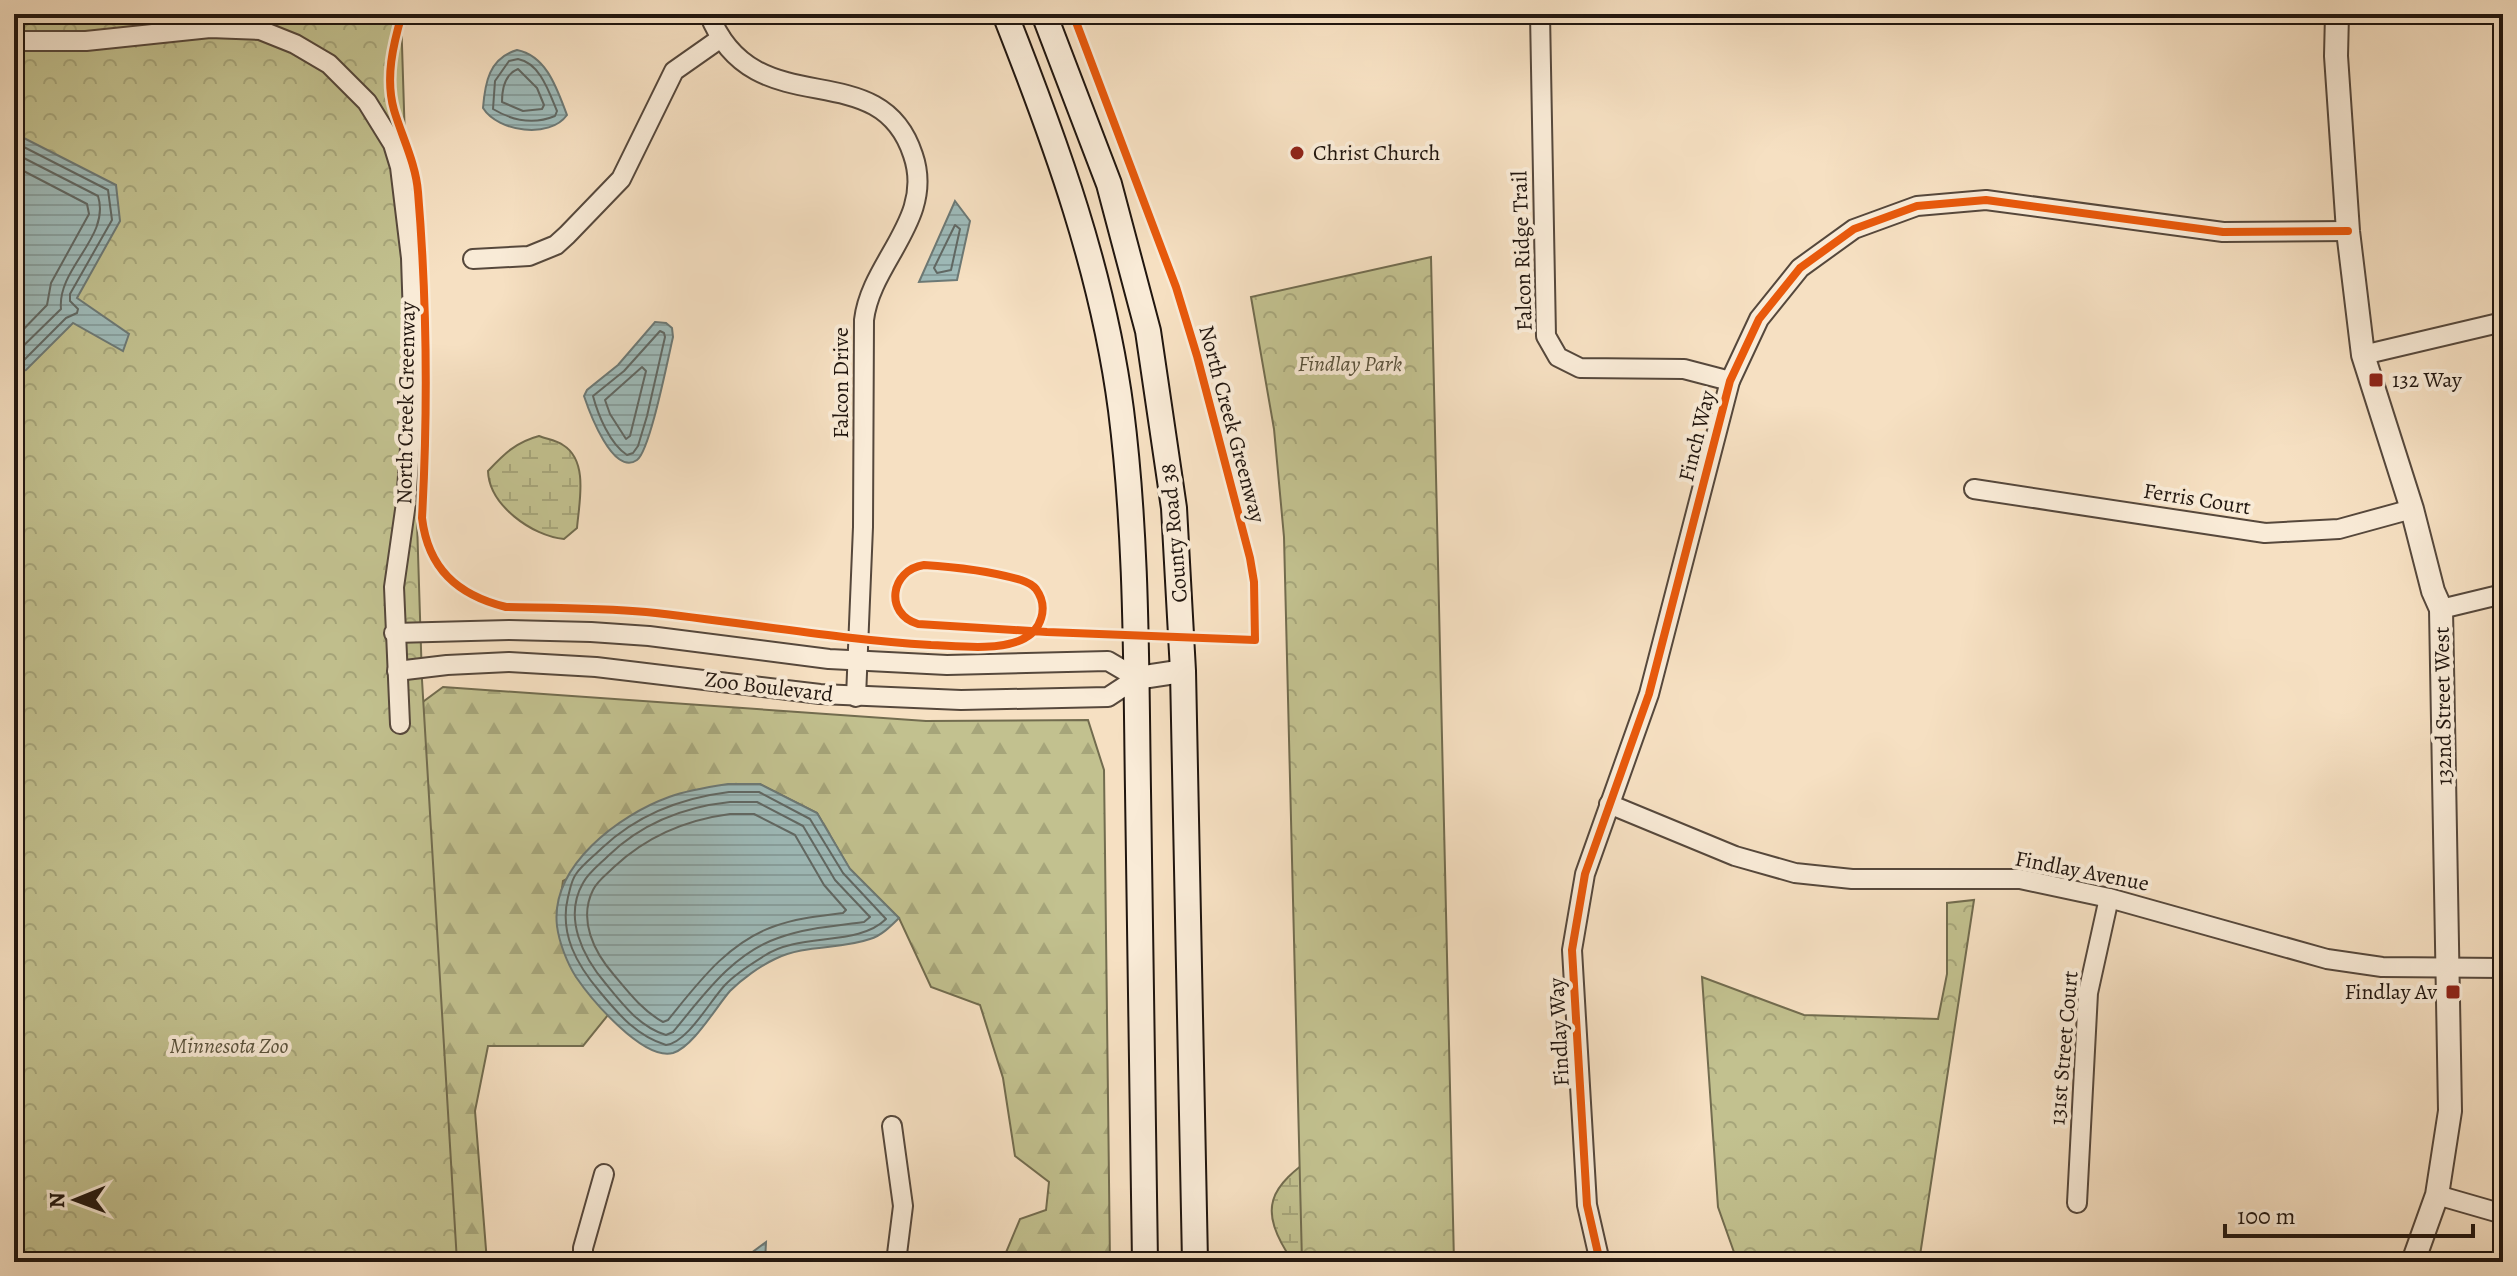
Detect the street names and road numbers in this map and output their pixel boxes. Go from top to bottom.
street label: Falcon Ridge Trail [1504,170,1540,332]
street label: North Creek Greenway [389,301,423,505]
street label: North Creek Greenway [1191,322,1273,526]
street label: Falcon Drive [826,327,856,439]
street label: Finch Way [1671,387,1723,485]
street label: County Road 38 [1153,462,1195,604]
street label: Ferris Court [2141,476,2253,522]
street label: 132nd Street West [2427,626,2459,786]
street label: Zoo Boulevard [703,664,835,710]
street label: Findlay Avenue [2012,843,2152,899]
street label: 131st Street Court [2042,969,2086,1127]
street label: Findlay Way [1541,977,1577,1087]

